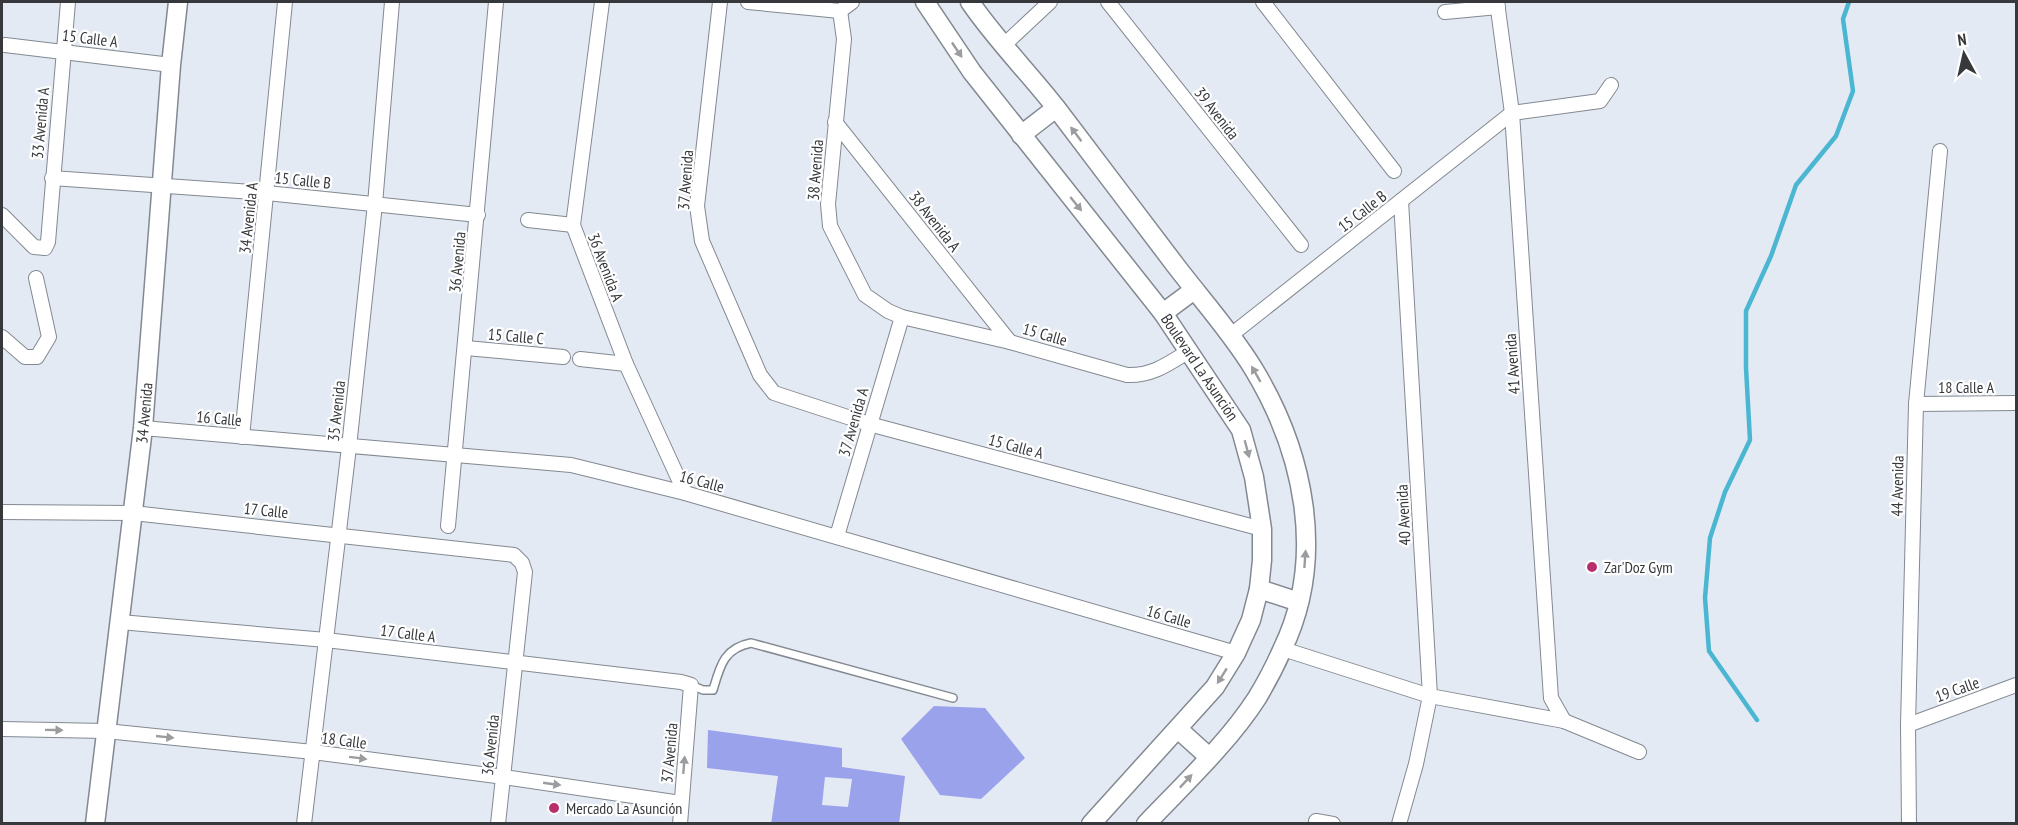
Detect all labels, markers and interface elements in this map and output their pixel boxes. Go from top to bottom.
north arrow [1934,24,1994,84]
street label: 15 Calle A [61,25,119,51]
text: N [1956,29,1968,50]
one-way arrow [951,42,962,58]
street label: 39 Avenida [1190,83,1244,143]
street label: 33 Avenida A [27,86,53,160]
one-way arrow [1070,127,1082,143]
street label: 38 Avenida [803,139,827,201]
street label: 37 Avenida [673,149,697,211]
street label: 15 Calle B [274,167,332,193]
street label: 34 Avenida A [234,181,262,255]
street label: 15 Calle B [1334,186,1390,236]
street label: 38 Avenida A [905,187,965,256]
one-way arrow [1070,196,1083,212]
street label: 36 Avenida A [584,230,628,304]
street label: 36 Avenida [444,231,470,293]
street label: Boulevard La Asunción [1157,310,1243,424]
street label: 15 Calle [1020,318,1070,350]
street label: 15 Calle C [487,324,545,348]
street label: 41 Avenida [1500,333,1524,395]
one-way arrow [1251,365,1261,382]
street label: 18 Calle A [1938,377,1994,397]
street label: 35 Avenida [323,380,349,442]
street label: 34 Avenida [131,382,157,444]
street label: 37 Avenida A [834,385,873,459]
street label: 16 Calle [196,406,242,430]
street label: 15 Calle A [986,429,1046,463]
one-way arrow [1242,440,1252,459]
street label: 44 Avenida [1886,455,1908,517]
street label: 16 Calle [677,465,727,497]
street label: 40 Avenida [1391,484,1415,546]
street label: 17 Calle [243,498,289,522]
one-way arrow [1301,549,1310,568]
place label: Zar'Doz Gym [1604,557,1673,577]
marker: Zar'Doz Gym [1585,560,1599,574]
street label: 16 Calle [1144,600,1194,632]
street label: 17 Calle A [379,620,437,646]
one-way arrow [1216,668,1227,684]
street label: 19 Calle [1932,672,1982,706]
street label: 36 Avenida [477,714,503,776]
street label: 37 Avenida [656,722,682,784]
one-way arrow [44,725,63,735]
street label: 18 Calle [320,727,368,753]
one-way arrow [155,732,174,742]
one-way arrow [349,754,368,763]
one-way arrow [679,756,689,775]
one-way arrow [1179,774,1192,789]
one-way arrow [542,779,561,788]
place label: Mercado La Asunción [566,798,682,818]
marker: Mercado La Asunción [547,801,561,815]

